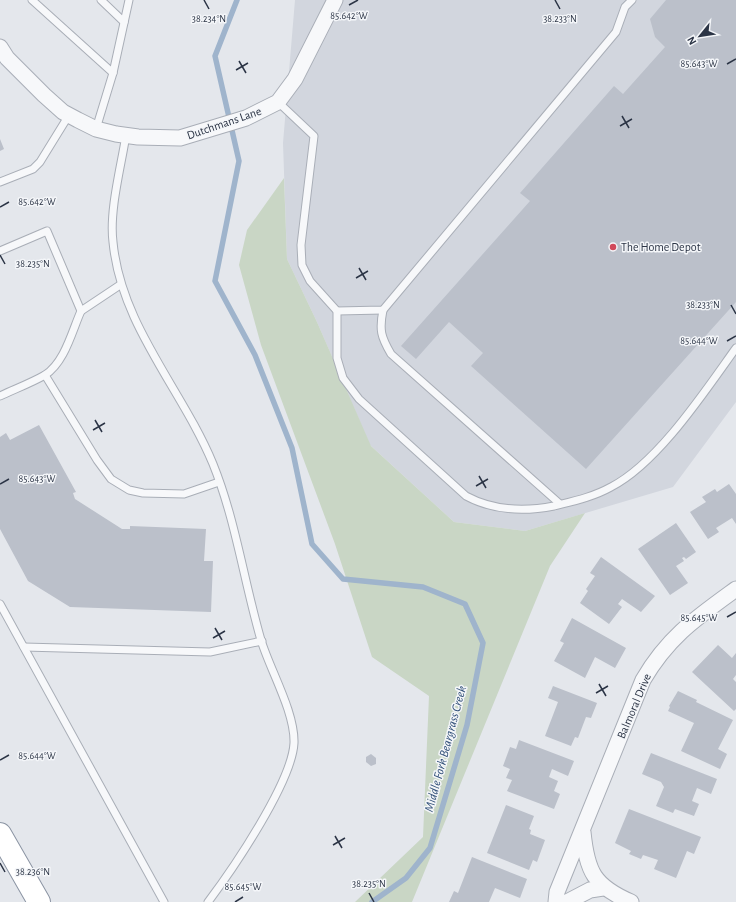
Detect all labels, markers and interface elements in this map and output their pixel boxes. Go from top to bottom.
text: 85.642°W [330,11,368,21]
text: 38.234°N [192,14,226,24]
text: 38.233°N [543,14,577,24]
north arrow [680,16,720,56]
text: N [685,35,698,47]
text: 85.643°W [681,59,717,69]
street label: Dutchmans Lane [185,105,263,141]
text: 85.642°W [18,197,56,207]
place label: The Home Depot [621,241,701,253]
marker: The Home Depot [608,242,618,252]
text: 38.235°N [16,259,50,269]
text: 38.233°N [686,300,720,310]
text: 85.644°W [680,336,718,346]
text: 85.643°W [19,474,55,484]
text: 85.645°W [681,613,718,623]
street label: Balmoral Drive [615,672,653,740]
water label: Middle Fork Beargrass Creek [423,685,469,813]
text: 85.644°W [18,751,56,761]
text: 38.236°N [16,867,50,877]
text: 38.235°N [352,879,386,889]
text: 85.645°W [225,882,262,892]

